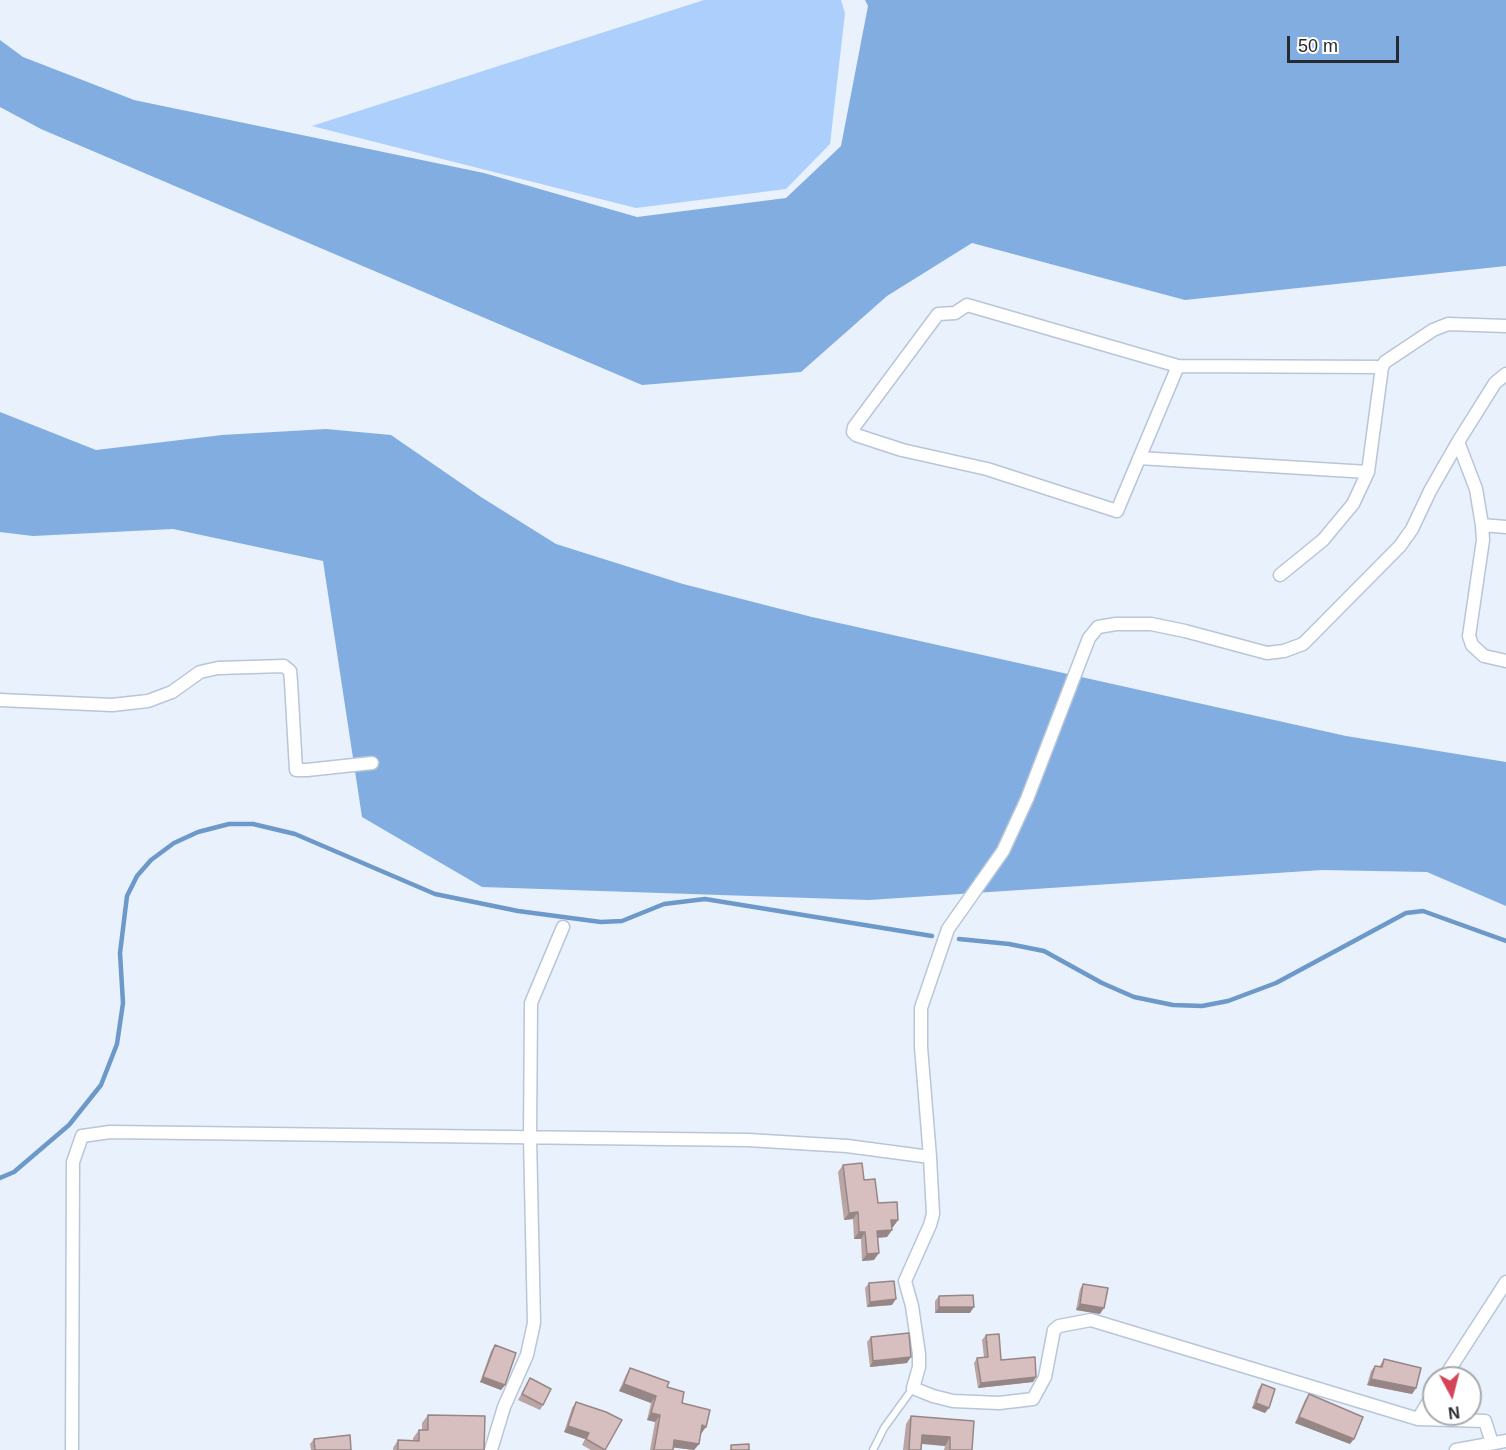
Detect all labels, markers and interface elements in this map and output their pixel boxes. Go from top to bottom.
scale bar [1290,24,1402,62]
text: 50 m [1298,36,1338,56]
north arrow [1422,1366,1482,1426]
text: N [1447,1403,1461,1422]

